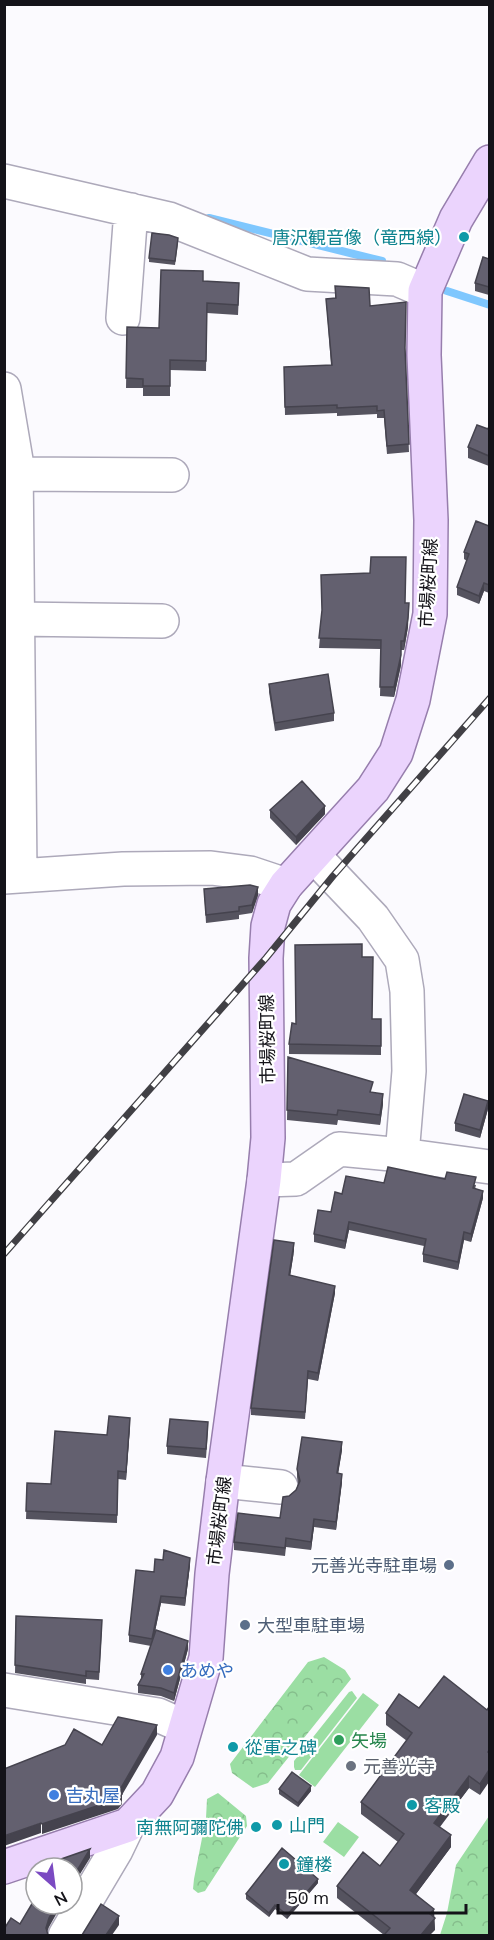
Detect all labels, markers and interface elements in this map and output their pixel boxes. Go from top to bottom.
place label: 唐沢観音像（竜西線） [272,226,452,249]
marker: 唐沢観音像（竜西線） [457,230,471,244]
street label: 市場桜町線 [414,537,442,629]
street label: 市場桜町線 [255,994,279,1084]
street label: 市場桜町線 [202,1475,236,1567]
place label: 元善光寺駐車場 [311,1554,437,1577]
marker: 元善光寺駐車場 [442,1558,456,1572]
place label: 大型車駐車場 [257,1614,365,1637]
marker: 大型車駐車場 [238,1618,252,1632]
place label: あめや [180,1659,234,1682]
marker: あめや [161,1663,175,1677]
place label: 矢場 [351,1729,387,1752]
marker: 矢場 [332,1733,346,1747]
place label: 從軍之碑 [245,1736,317,1759]
marker: 從軍之碑 [226,1740,240,1754]
place label: 元善光寺 [363,1755,435,1778]
marker: 元善光寺 [344,1759,358,1773]
place label: 吉丸屋 [66,1784,120,1807]
marker: 吉丸屋 [47,1788,61,1802]
place label: 客殿 [424,1794,460,1817]
marker: 客殿 [405,1798,419,1812]
place label: 山門 [289,1814,325,1837]
place label: 南無阿彌陀佛 [136,1816,244,1839]
marker: 山門 [270,1818,284,1832]
marker: 南無阿彌陀佛 [249,1820,263,1834]
place label: 鐘楼 [296,1853,332,1876]
north arrow [24,1856,84,1916]
marker: 鐘楼 [277,1857,291,1871]
scale bar [278,1877,466,1915]
text: 50 m [287,1886,329,1909]
text: N [51,1888,71,1911]

